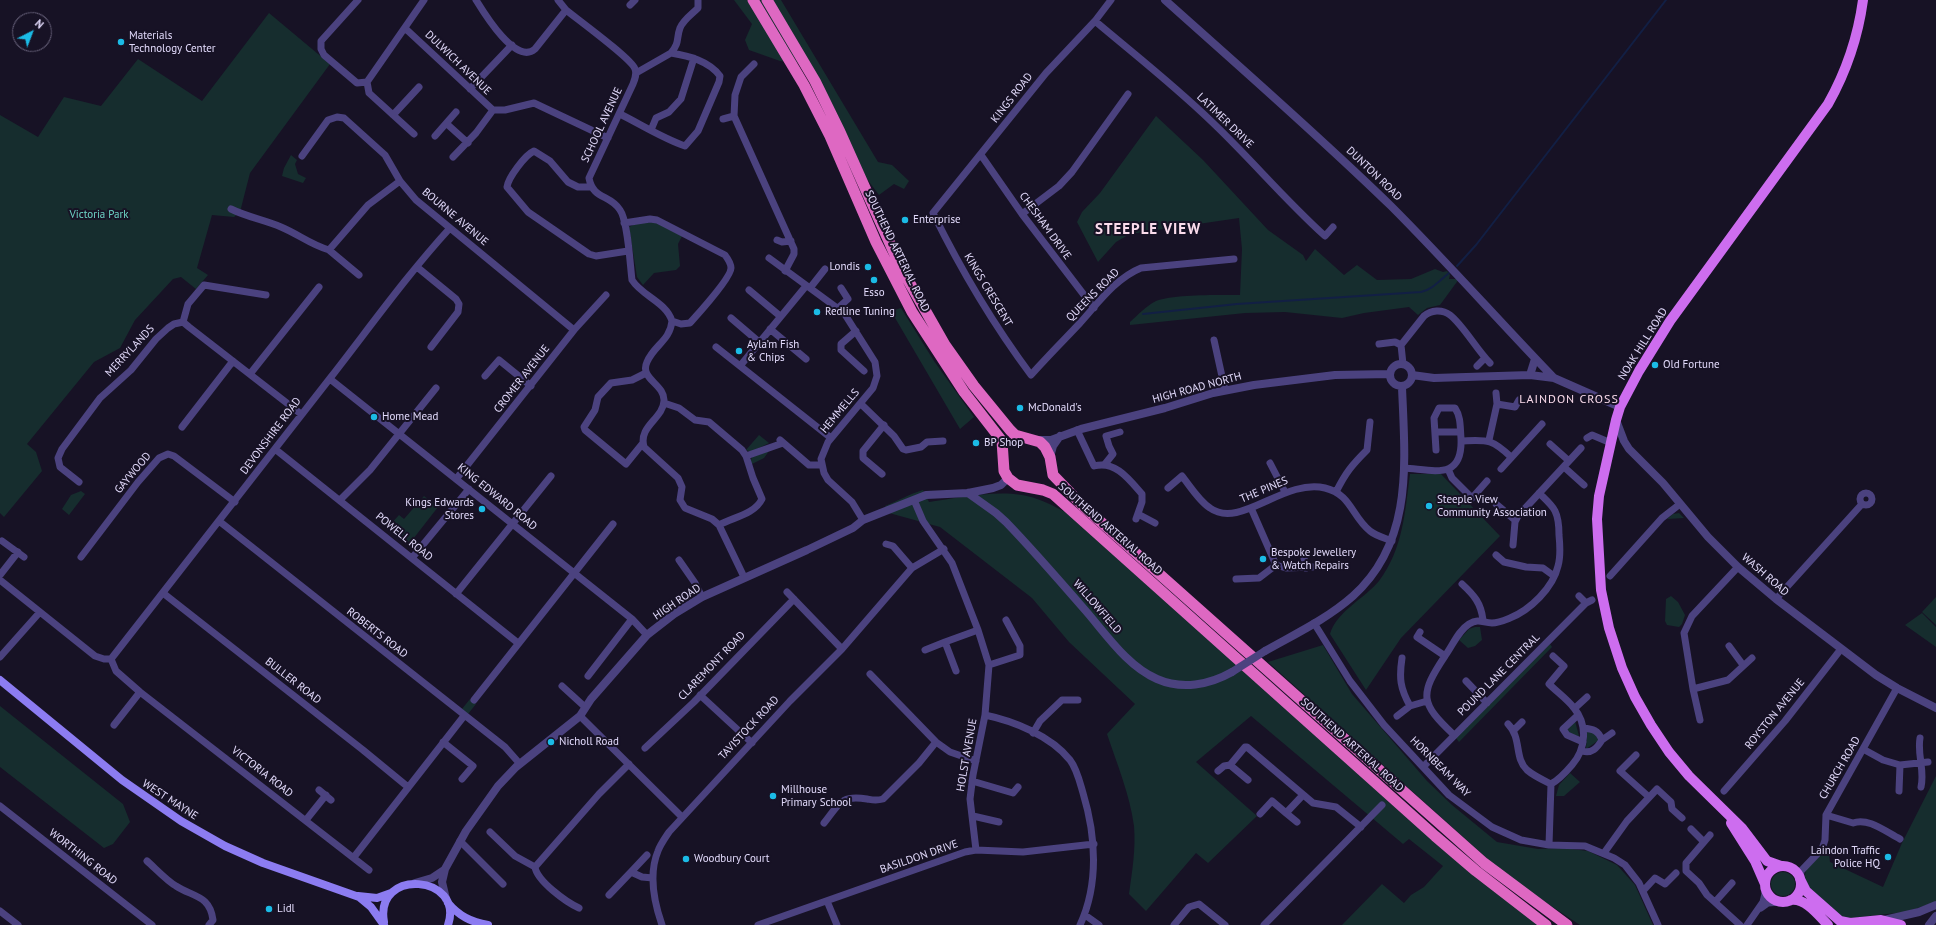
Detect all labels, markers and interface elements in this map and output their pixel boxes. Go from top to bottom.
north arrow [12,12,52,52]
text: N [32,16,47,31]
street label: DULWICH AVENUE [422,28,494,98]
place label: Materials Technology Center [129,29,216,55]
marker: Materials Technology Center [116,37,126,47]
street label: KINGS ROAD [988,70,1036,126]
street label: SCHOOL AVENUE [579,85,625,165]
street label: LATIMER DRIVE [1194,91,1256,151]
street label: DUNTON ROAD [1343,144,1405,204]
street label: BOURNE AVENUE [419,185,491,249]
street label: SOUTHEND ARTERIAL ROAD [862,188,932,314]
street label: CHESHAM DRIVE [1016,190,1074,262]
park label: Victoria Park [70,208,128,222]
place label: Enterprise [913,213,961,227]
marker: Enterprise [900,215,910,225]
district label: STEEPLE VIEW [1095,221,1201,239]
street label: KINGS CRESCENT [961,251,1015,329]
place label: Londis [830,260,860,274]
marker: Londis [863,262,873,272]
street label: QUEENS ROAD [1064,266,1122,324]
marker: Esso [869,275,879,285]
place label: Esso [863,286,885,300]
place label: Redline Tuning [825,305,895,319]
street label: NOAK HILL ROAD [1616,305,1670,383]
marker: Redline Tuning [812,307,822,317]
street label: MERRYLANDS [103,322,157,380]
place label: Ayla’m Fish & Chips [747,338,799,364]
street label: CROMER AVENUE [491,342,553,416]
marker: Ayla’m Fish & Chips [734,346,744,356]
place label: Old Fortune [1663,358,1720,372]
marker: Old Fortune [1650,360,1660,370]
street label: HIGH ROAD NORTH [1151,370,1243,406]
street label: HEMMELLS [818,386,862,436]
district label: LAINDON CROSS [1519,393,1619,407]
street label: DEVONSHIRE ROAD [238,395,304,477]
place label: McDonald's [1028,401,1082,415]
marker: McDonald's [1015,403,1025,413]
place label: Home Mead [382,410,438,424]
marker: Home Mead [369,412,379,422]
place label: BP Shop [984,436,1023,450]
marker: BP Shop [971,438,981,448]
street label: GAYWOOD [112,450,154,496]
street label: KING EDWARD ROAD [454,461,540,533]
street label: THE PINES [1238,474,1290,506]
street label: SOUTHEND ARTERIAL ROAD [1055,480,1165,578]
place label: Steeple View Community Association [1437,493,1547,519]
place label: Kings Edwards Stores [405,496,474,522]
marker: Steeple View Community Association [1424,501,1434,511]
marker: Kings Edwards Stores [477,504,487,514]
street label: POWELL ROAD [373,510,435,564]
place label: Bespoke Jewellery & Watch Repairs [1271,546,1356,572]
street label: WASH ROAD [1739,551,1791,599]
marker: Bespoke Jewellery & Watch Repairs [1258,554,1268,564]
street label: WILLOWFIELD [1070,577,1124,637]
street label: HIGH ROAD [651,581,703,623]
street label: ROBERTS ROAD [344,605,410,661]
street label: CLAREMONT ROAD [676,629,748,703]
street label: POUND LANE CENTRAL [1455,631,1543,719]
street label: BULLER ROAD [262,655,324,707]
street label: ROYSTON AVENUE [1742,676,1808,752]
street label: TAVISTOCK ROAD [716,693,782,763]
street label: SOUTHEND ARTERIAL ROAD [1298,695,1406,795]
street label: HOLST AVENUE [954,717,980,793]
street label: HORNBEAM WAY [1407,734,1473,800]
street label: CHURCH ROAD [1817,734,1863,802]
place label: Nicholl Road [559,735,619,749]
marker: Nicholl Road [546,737,556,747]
street label: VICTORIA ROAD [229,744,295,800]
street label: WEST MAYNE [140,777,200,823]
place label: Millhouse Primary School [781,783,851,809]
marker: Millhouse Primary School [768,791,778,801]
street label: WORTHING ROAD [46,826,120,888]
street label: BASILDON DRIVE [878,837,960,877]
place label: Laindon Traffic Police HQ [1811,844,1880,870]
place label: Woodbury Court [694,852,770,866]
marker: Laindon Traffic Police HQ [1883,852,1893,862]
marker: Woodbury Court [681,854,691,864]
place label: Lidl [277,902,295,916]
marker: Lidl [264,904,274,914]

